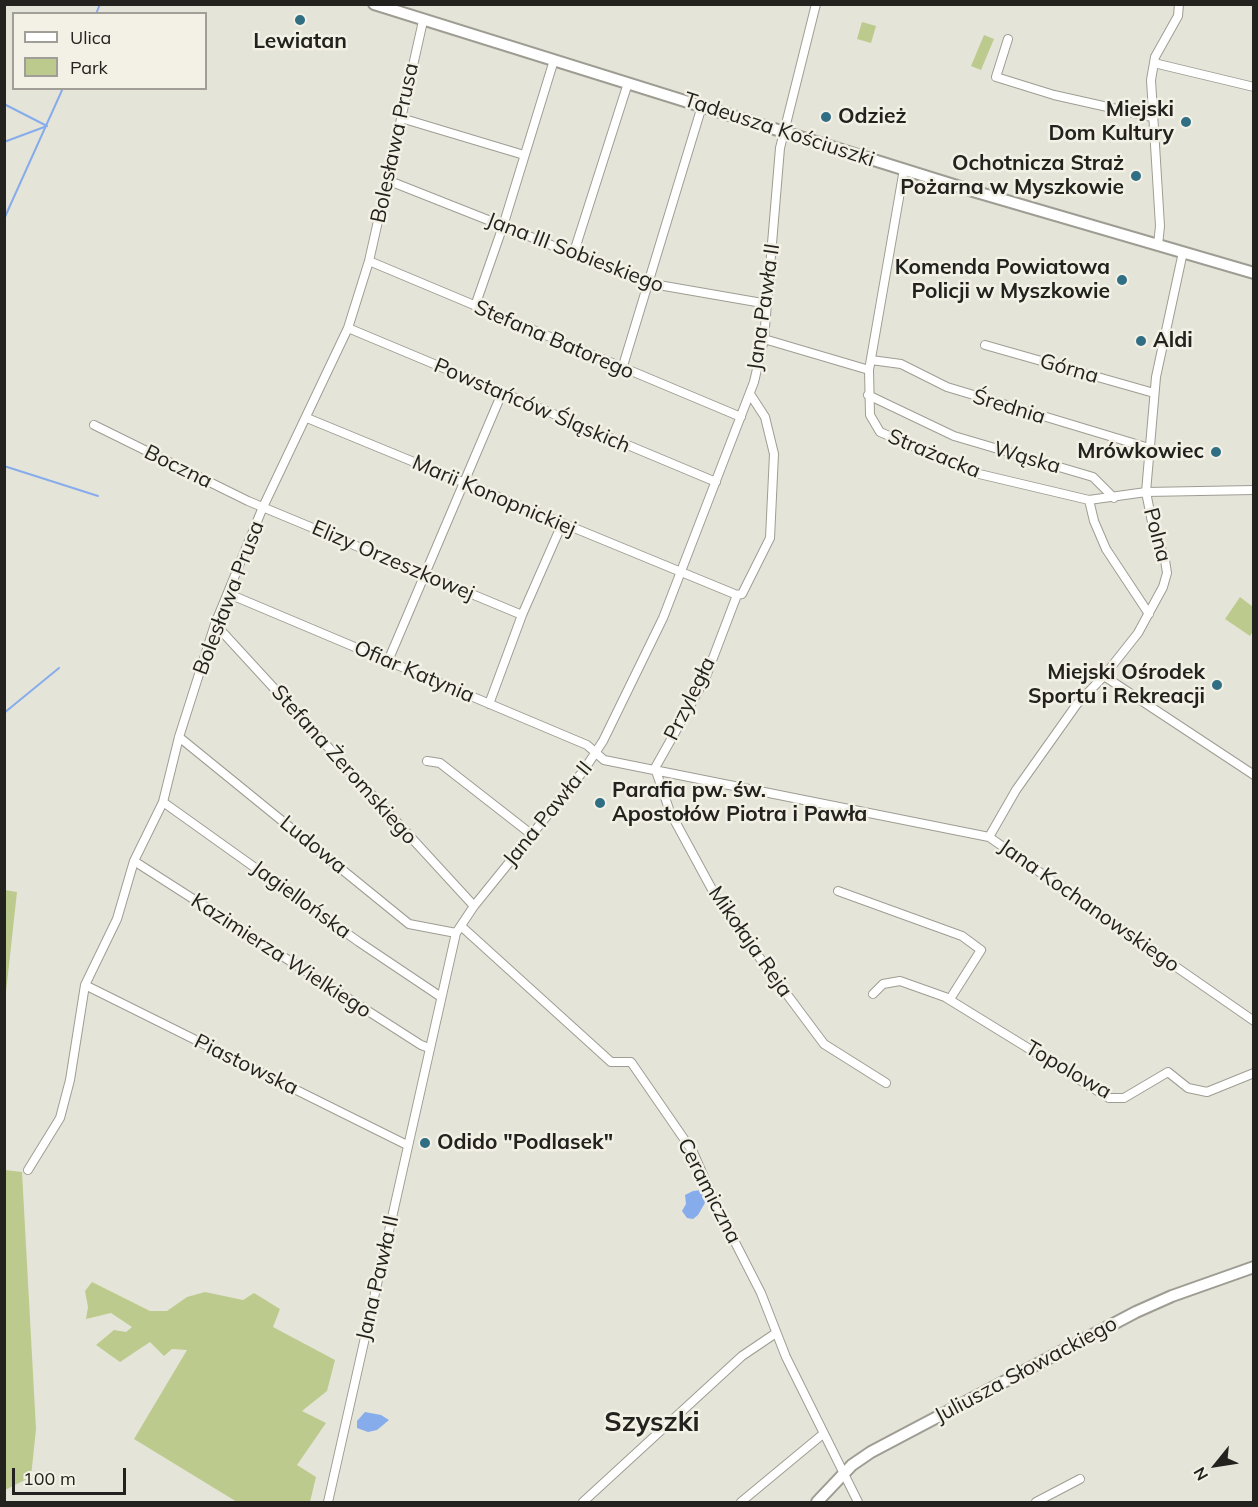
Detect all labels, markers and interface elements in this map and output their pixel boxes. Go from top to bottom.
legend [12,12,207,90]
marker: Lewiatan [293,13,307,27]
text: Ulica [70,26,111,49]
place label: Lewiatan [253,29,347,55]
text: Park [70,56,108,79]
street label: Bolesława Prusa [366,61,424,225]
street label: Tadeusza Kościuszki [680,87,878,173]
place label: Miejski Dom Kultury [1048,97,1174,147]
place label: Odzież [838,104,906,130]
marker: Odzież [819,110,833,124]
marker: Miejski Dom Kultury [1179,115,1193,129]
place label: Ochotnicza Straż Pożarna w Myszkowie [900,151,1124,201]
marker: Ochotnicza Straż Pożarna w Myszkowie [1129,169,1143,183]
street label: Jana III Sobieskiego [483,208,667,298]
street label: Jana Pawła II [743,242,785,372]
place label: Komenda Powiatowa Policji w Myszkowie [895,255,1110,305]
marker: Komenda Powiatowa Policji w Myszkowie [1115,273,1129,287]
street label: Stefana Batorego [470,295,638,385]
place label: Aldi [1153,328,1193,354]
marker: Aldi [1134,334,1148,348]
street label: Górna [1037,349,1101,389]
street label: Powstańców Śląskich [430,353,634,459]
street label: Średnia [970,384,1048,430]
street label: Strażacka [884,424,984,484]
street label: Wąska [991,436,1063,480]
place label: Mrówkowiec [1077,439,1204,465]
street label: Boczna [140,440,216,494]
marker: Mrówkowiec [1209,445,1223,459]
street label: Marii Konopnickiej [408,450,580,542]
street label: Polna [1138,505,1176,565]
street label: Elizy Orzeszkowej [308,515,478,607]
street label: Bolesława Prusa [188,517,270,679]
street label: Ofiar Katynia [350,635,478,709]
street label: Przyległa [659,653,721,745]
place label: Miejski Ośrodek Sportu i Rekreacji [1028,660,1205,710]
marker: Miejski Ośrodek Sportu i Rekreacji [1210,678,1224,692]
street label: Stefana Żeromskiego [266,680,422,850]
street label: Jana Pawła II [498,756,598,872]
place label: Parafia pw. św. Apostołów Piotra i Pawła [612,778,867,828]
marker: Parafia pw. św. Apostołów Piotra i Pawła [593,796,607,810]
street label: Ludowa [275,811,351,879]
street label: Jana Kochanowskiego [994,834,1184,978]
street label: Jagiellońska [246,856,356,944]
street label: Mikołaja Reja [703,882,797,1002]
street label: Kazimierza Wielkiego [186,888,376,1024]
street label: Piastowska [190,1029,302,1101]
street label: Topolowa [1021,1035,1115,1105]
place label: Odido "Podlasek" [437,1130,613,1156]
street label: Ceramiczna [672,1134,746,1248]
marker: Odido "Podlasek" [418,1136,432,1150]
street label: Jana Pawła II [351,1213,405,1343]
street label: Juliusza Słowackiego [930,1311,1122,1429]
district label: Szyszki [604,1407,700,1439]
north arrow [1186,1435,1246,1495]
scale bar [15,1456,129,1494]
text: N [1189,1464,1212,1484]
text: 100 m [23,1467,76,1490]

